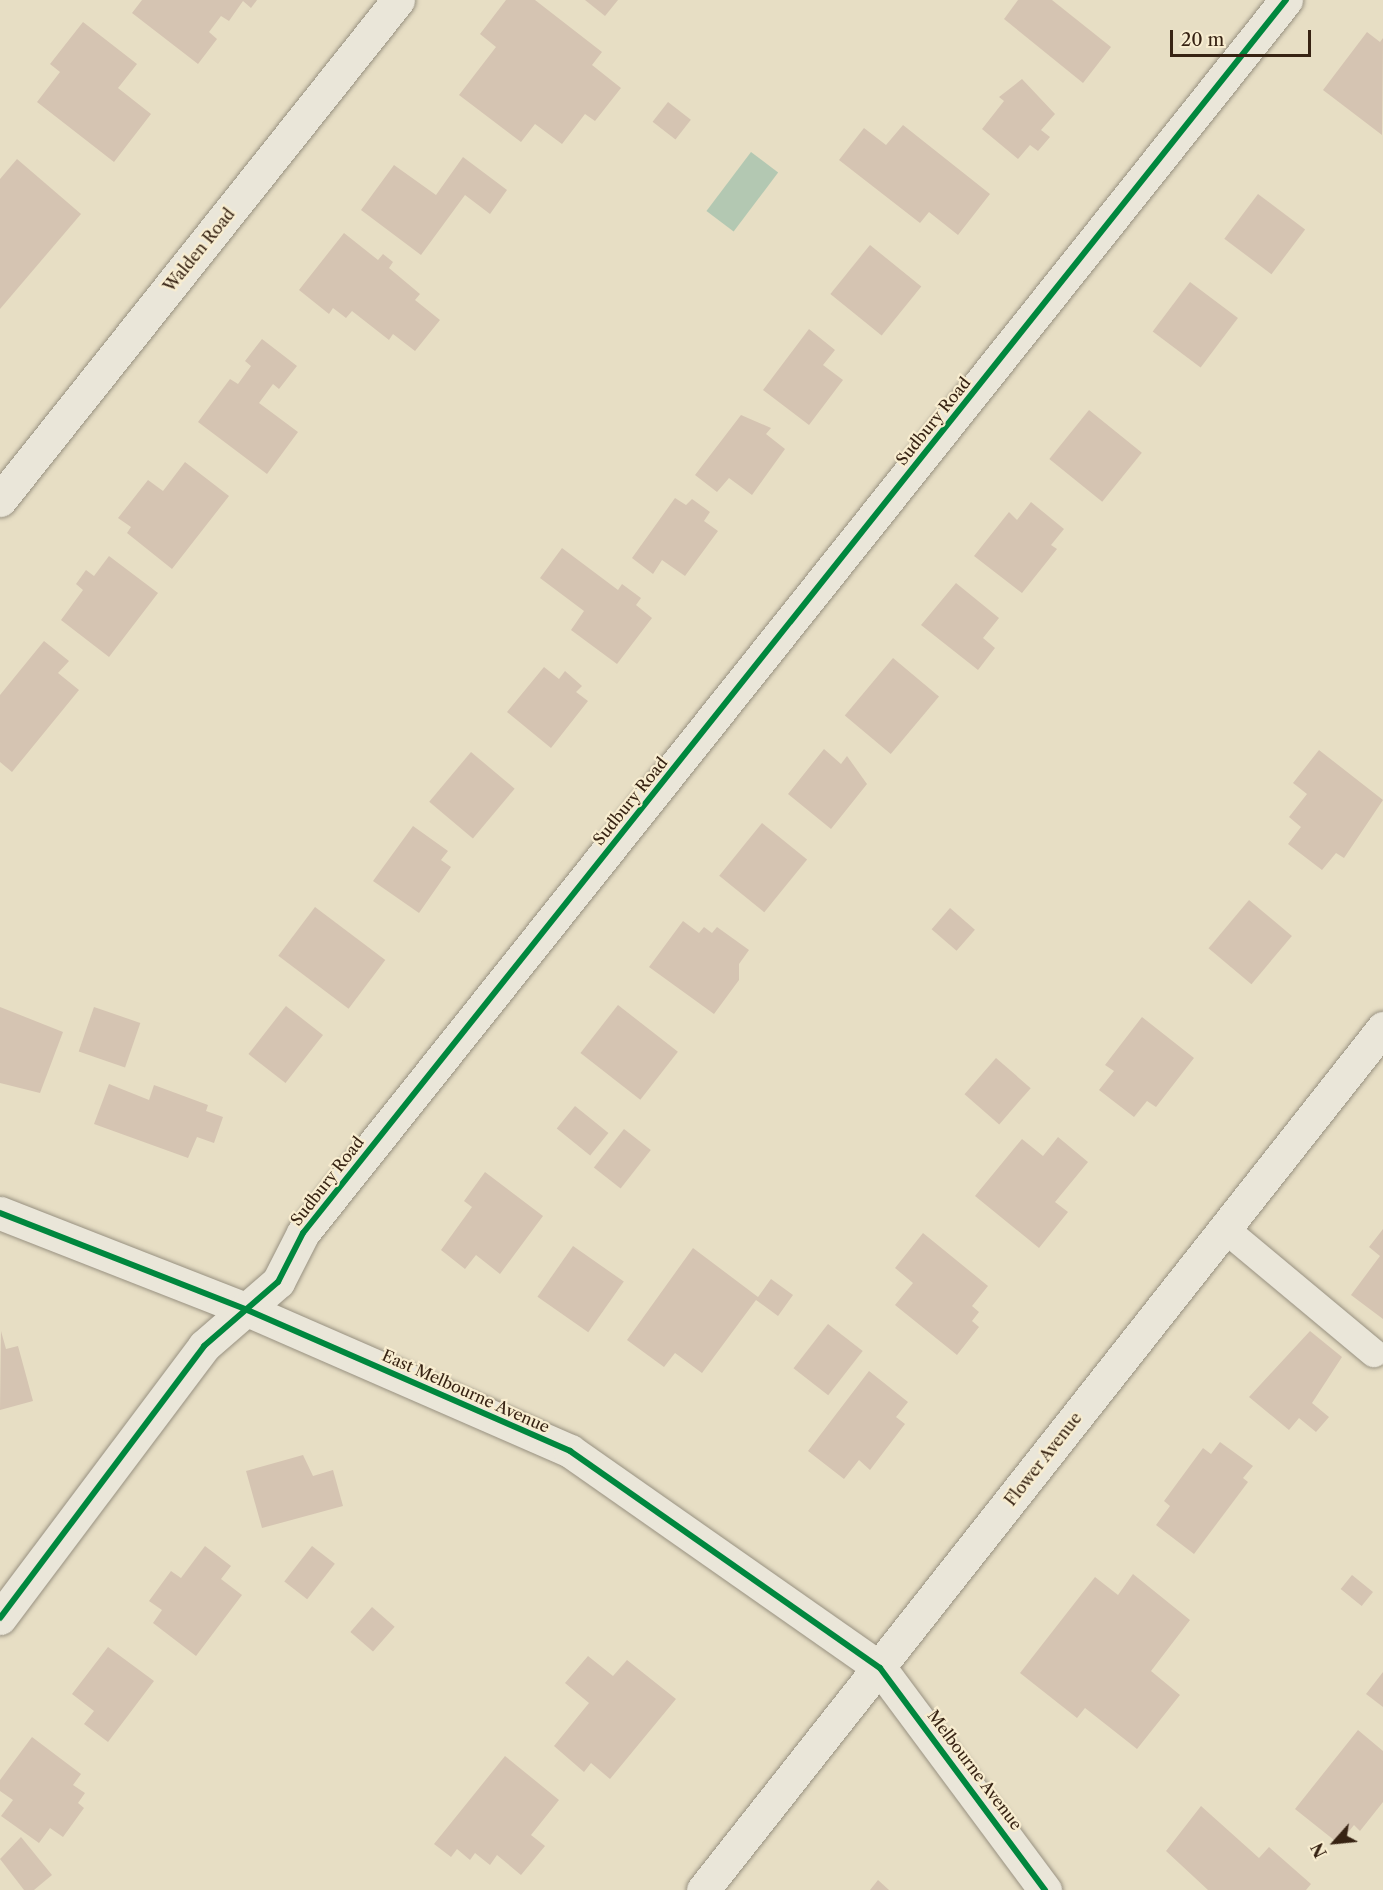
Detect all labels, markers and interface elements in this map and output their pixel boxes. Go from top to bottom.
scale bar [1173,18,1314,56]
text: 20 m [1181,29,1224,51]
street label: Walden Road [159,204,239,296]
street label: Sudbury Road [892,373,974,469]
street label: Sudbury Road [589,753,671,849]
street label: Sudbury Road [286,1132,368,1230]
street label: East Melbourne Avenue [379,1345,553,1437]
street label: Flower Avenue [1000,1408,1086,1510]
street label: Melbourne Avenue [923,1706,1027,1834]
north arrow [1305,1812,1365,1872]
text: N [1307,1839,1331,1861]

